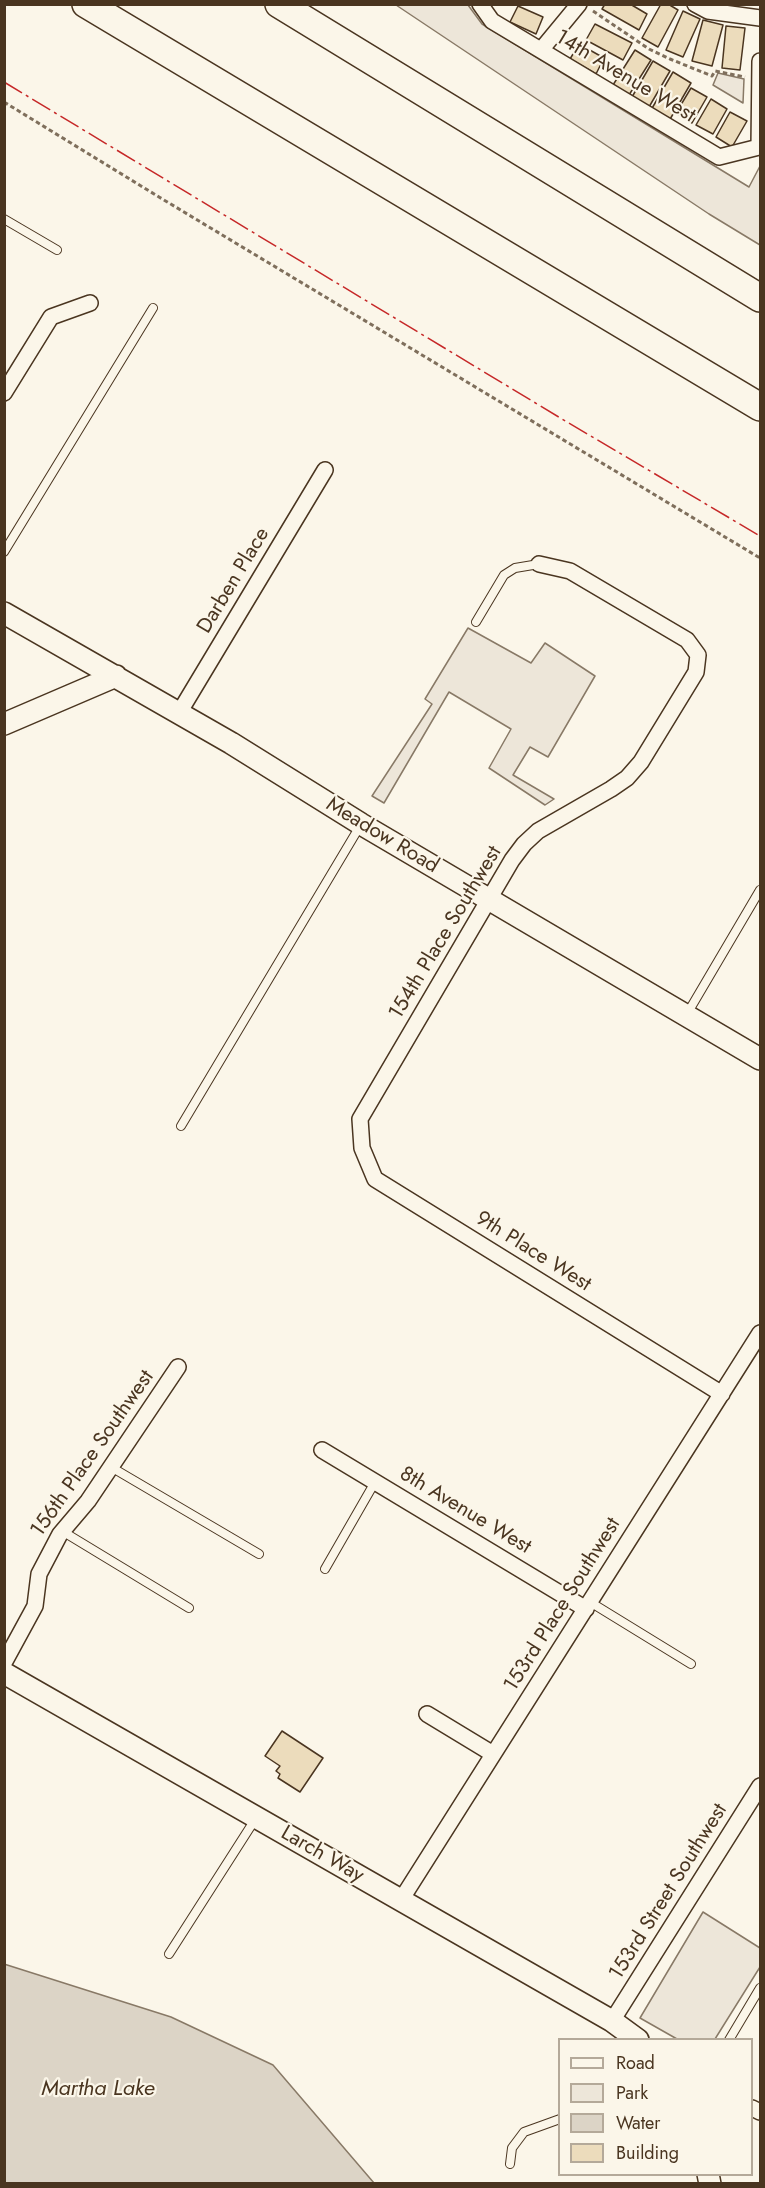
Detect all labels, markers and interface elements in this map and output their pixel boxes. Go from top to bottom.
street label: 14th Avenue West [550,25,700,129]
street label: Darben Place [193,524,275,638]
street label: Meadow Road [321,793,443,879]
street label: 154th Place Southwest [384,842,508,1024]
street label: 9th Place West [471,1206,595,1298]
street label: 156th Place Southwest [26,1366,160,1542]
street label: 8th Avenue West [395,1462,535,1560]
street label: 153rd Place Southwest [499,1513,627,1697]
street label: 153rd Street Southwest [605,1799,733,1985]
street label: Larch Way [276,1821,368,1889]
legend [558,2038,753,2176]
text: Road [616,2050,655,2076]
water label: Martha Lake [41,2077,155,2103]
text: Park [616,2080,648,2106]
text: Water [616,2110,660,2136]
text: Building [616,2140,679,2166]

